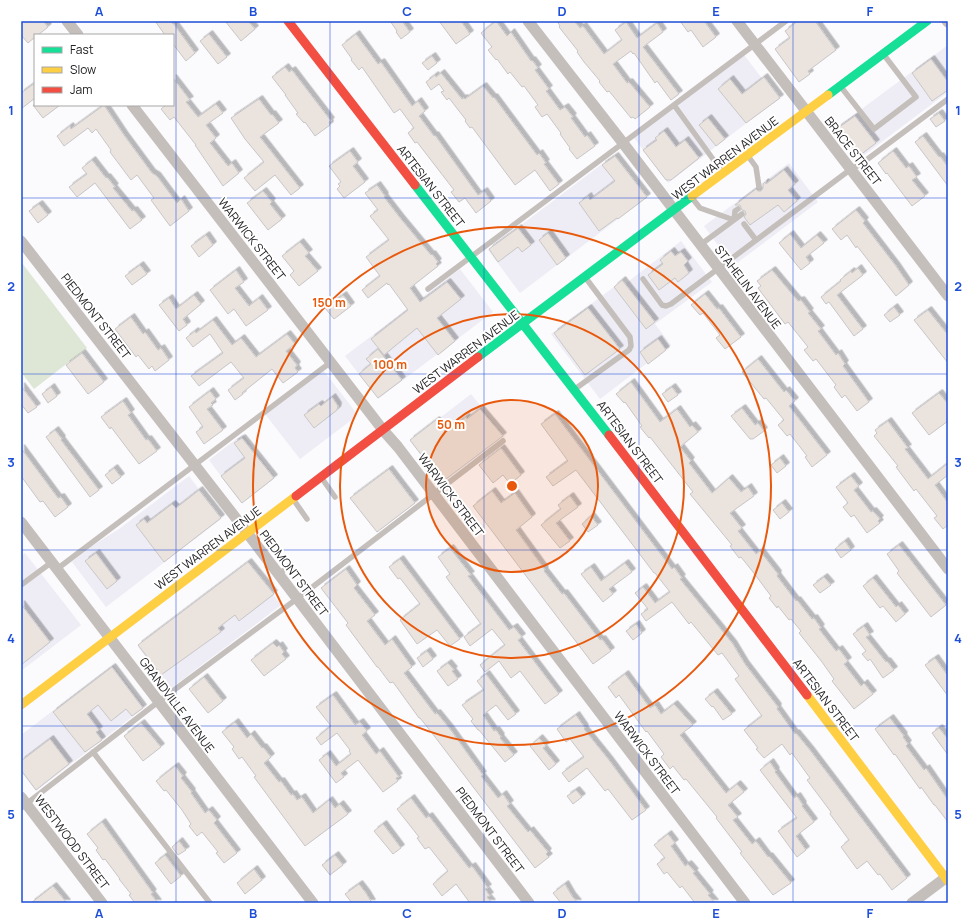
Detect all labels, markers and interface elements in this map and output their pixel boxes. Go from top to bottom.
text: A [95,2,104,20]
text: B [249,2,257,20]
text: C [402,2,412,20]
text: D [557,2,567,20]
text: E [712,2,720,20]
text: F [867,2,874,20]
legend [34,34,174,106]
text: Fast [70,41,94,58]
text: Slow [70,61,96,78]
text: Jam [70,81,92,98]
text: 1 [8,101,14,119]
text: 1 [955,101,961,119]
street label: WEST WARREN AVENUE [668,112,782,204]
street label: BRACE STREET [821,113,886,190]
street label: ARTESIAN STREET [393,141,469,231]
street label: WARWICK STREET [214,194,290,284]
street label: STAHELIN AVENUE [711,242,785,333]
street label: PIEDMONT STREET [57,270,135,363]
text: 2 [7,277,15,295]
text: 2 [954,277,962,295]
text: 150 m [312,294,346,311]
street label: WEST WARREN AVENUE [409,306,523,398]
text: 100 m [373,356,407,373]
street label: ARTESIAN STREET [593,397,667,488]
text: 50 m [437,416,465,433]
street label: WARWICK STREET [414,450,489,541]
text: 3 [7,453,15,471]
text: 3 [954,453,962,471]
centre of rings [505,479,519,493]
street label: WEST WARREN AVENUE [151,502,265,594]
street label: PIEDMONT STREET [256,526,333,620]
text: 4 [7,629,15,647]
text: 4 [954,629,962,647]
street label: GRANDVILLE AVENUE [135,654,219,756]
street label: ARTESIAN STREET [789,655,863,746]
street label: WARWICK STREET [610,708,685,799]
street label: PIEDMONT STREET [452,783,529,877]
street label: WESTWOOD STREET [31,791,114,893]
text: 5 [7,805,15,823]
text: 5 [954,805,962,823]
text: A [95,904,104,922]
text: B [249,904,257,922]
text: C [402,904,412,922]
text: D [557,904,567,922]
text: E [712,904,720,922]
text: F [867,904,874,922]

